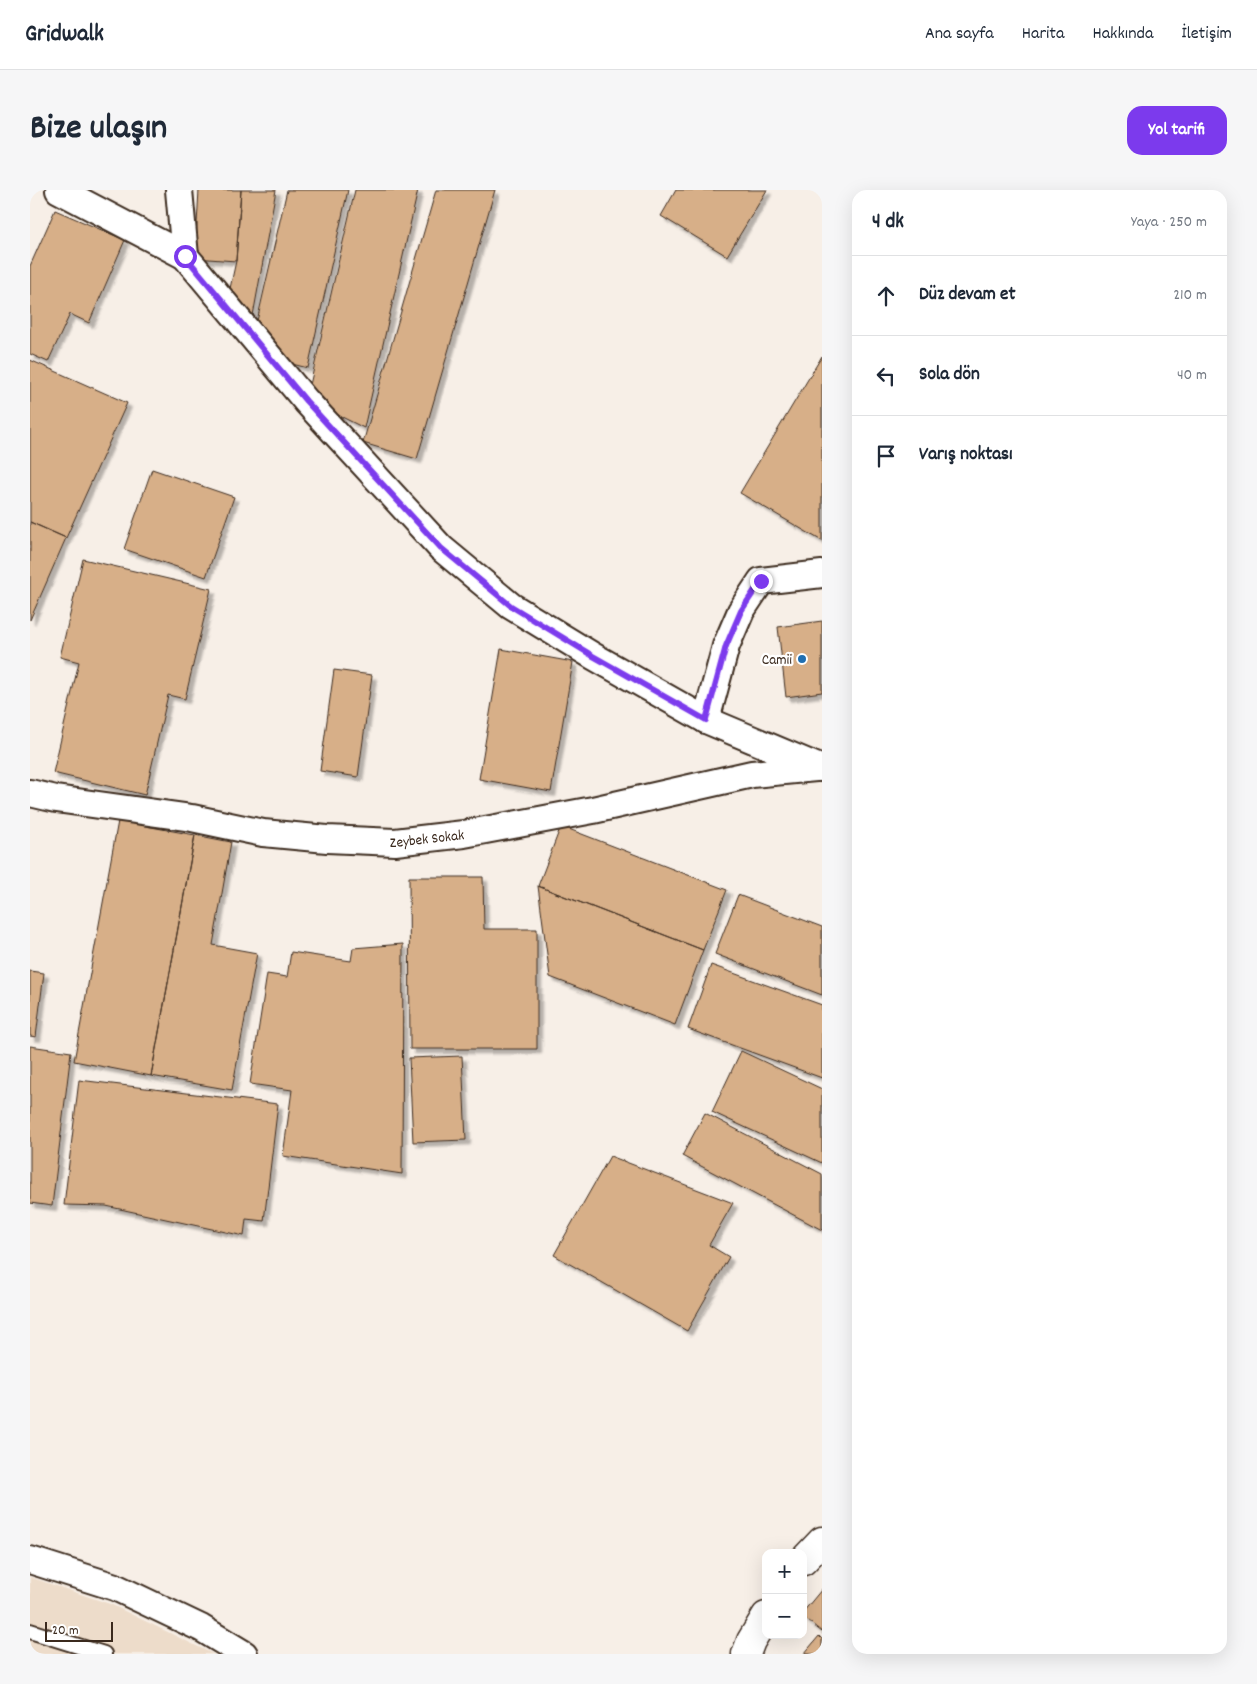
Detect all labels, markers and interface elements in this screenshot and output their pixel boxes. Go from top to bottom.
text: Gridwalk [25,18,104,52]
text: Ana sayfa [925,22,994,47]
text: Harita [1022,22,1064,47]
text: Hakkında [1092,22,1153,47]
text: İletişim [1181,22,1232,47]
text: Bize ulaşın [30,105,167,155]
button: Yol tarifi [1127,106,1227,155]
text: 4 dk [872,208,904,238]
text: Yaya · 250 m [1131,211,1207,234]
route start [174,245,197,268]
icon: ahead [872,282,900,310]
text: Düz devam et [919,282,1015,309]
text: 210 m [1173,284,1207,307]
icon: left [872,362,900,390]
text: Sola dön [919,362,980,389]
text: 40 m [1177,364,1207,387]
icon: arrive [872,442,900,470]
text: Varış noktası [919,442,1013,469]
route end [750,570,773,593]
place label: Camii [762,650,792,672]
marker: Camii [796,653,808,665]
street label: Zeybek Sokak [389,825,465,855]
map controls [762,1549,807,1639]
button: + [762,1549,807,1594]
button: − [762,1594,807,1639]
scale bar [45,1619,112,1642]
text: 20 m [52,1621,79,1641]

